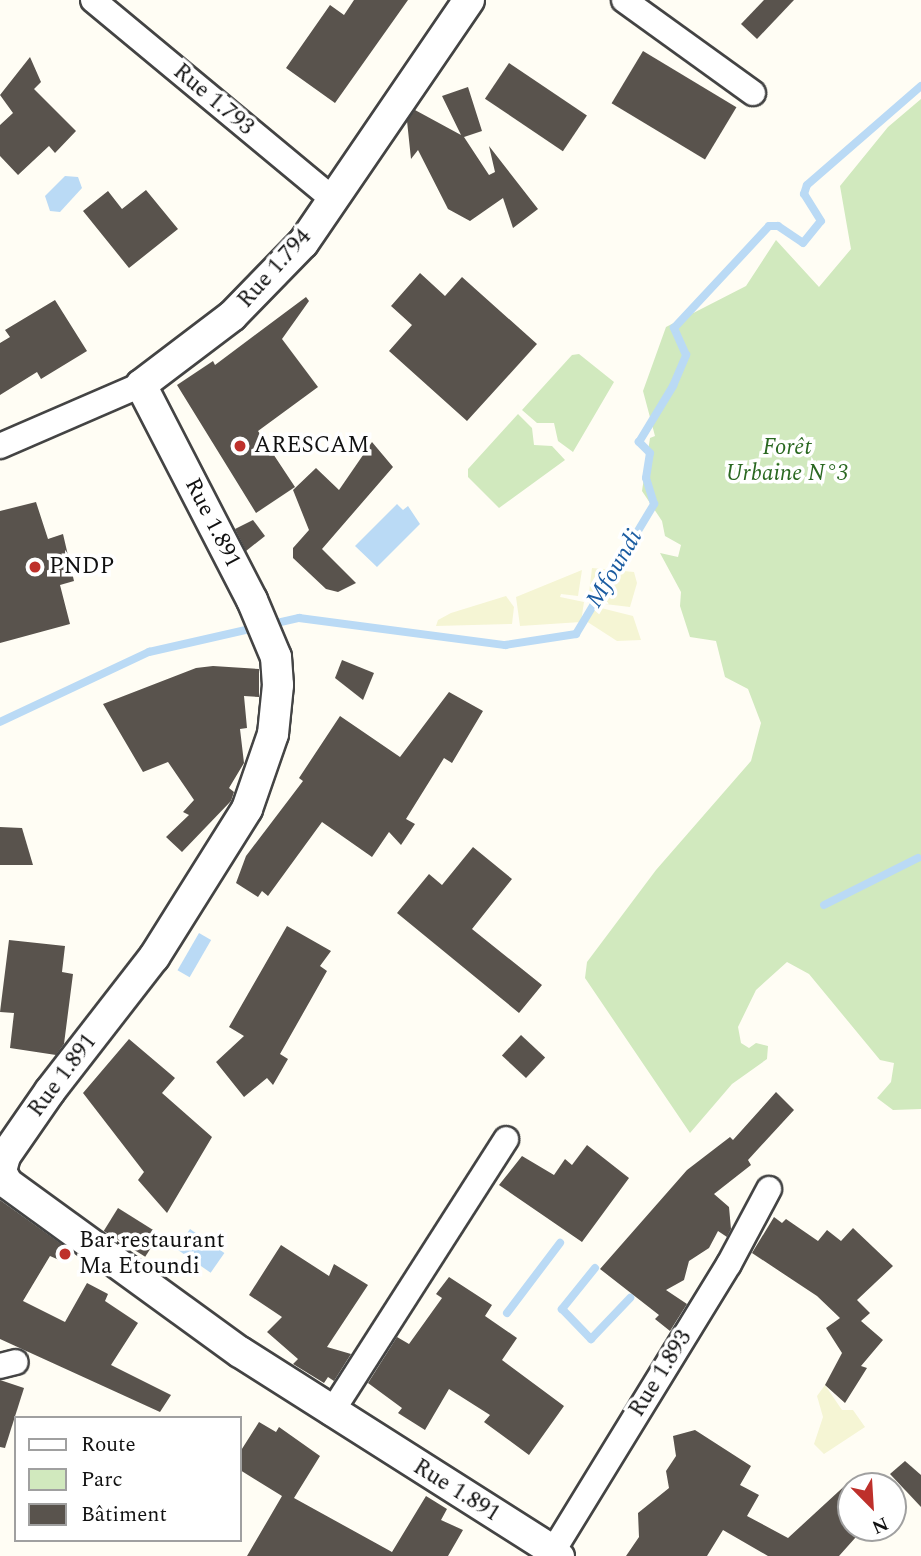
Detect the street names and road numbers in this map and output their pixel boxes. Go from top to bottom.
street label: Rue 1.793 [167,58,259,142]
street label: Rue 1.794 [232,224,318,314]
street label: Rue 1.891 [178,474,246,572]
street label: Rue 1.891 [23,1029,103,1123]
street label: Rue 1.893 [624,1326,698,1422]
street label: Rue 1.891 [408,1454,504,1528]

